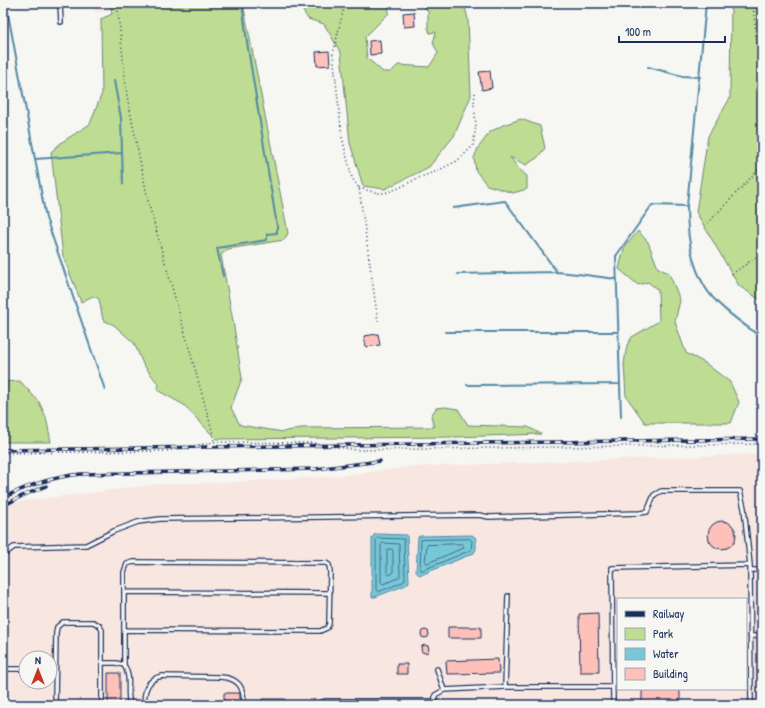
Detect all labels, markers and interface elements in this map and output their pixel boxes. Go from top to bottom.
scale bar [619,18,725,44]
text: 100 m [625,23,651,40]
legend [617,598,747,690]
text: Railway [653,605,684,622]
text: Park [653,625,673,642]
text: Water [653,645,679,662]
north arrow [18,650,58,690]
text: N [35,653,41,667]
text: Building [653,665,688,682]

